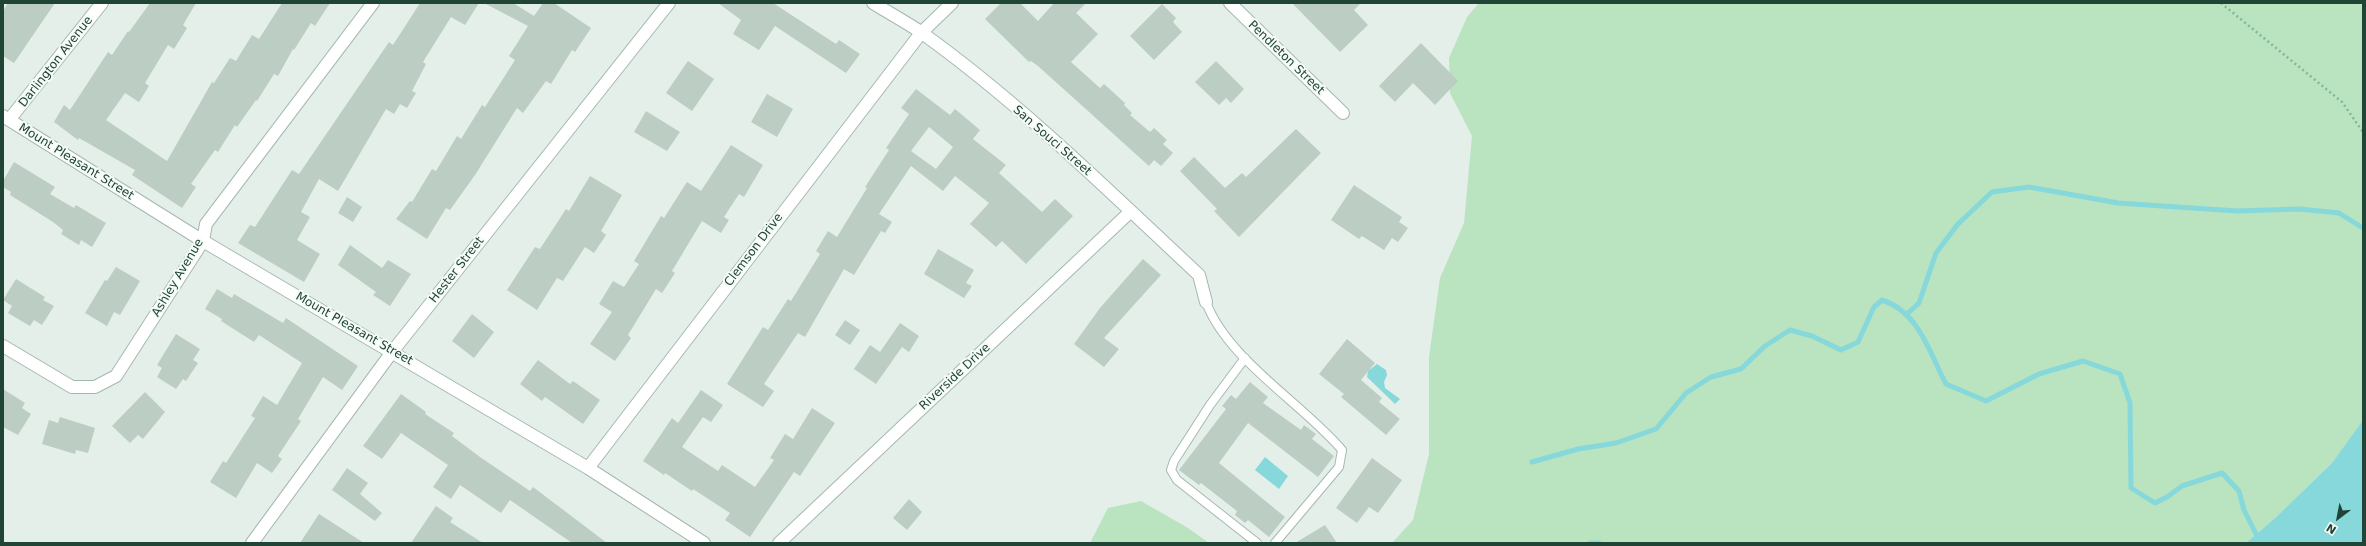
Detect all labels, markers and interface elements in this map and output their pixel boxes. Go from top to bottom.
street label: Darlington Avenue [16,14,96,110]
street label: Pendleton Street [1245,18,1327,98]
street label: San Souci Street [1010,103,1094,179]
street label: Mount Pleasant Street [16,121,136,203]
street label: Clemson Drive [722,211,786,289]
street label: Hester Street [427,234,487,306]
street label: Ashley Avenue [149,236,207,320]
street label: Mount Pleasant Street [293,290,415,368]
street label: Riverside Drive [917,341,993,413]
north arrow [2318,498,2358,538]
text: N [2324,521,2339,537]

